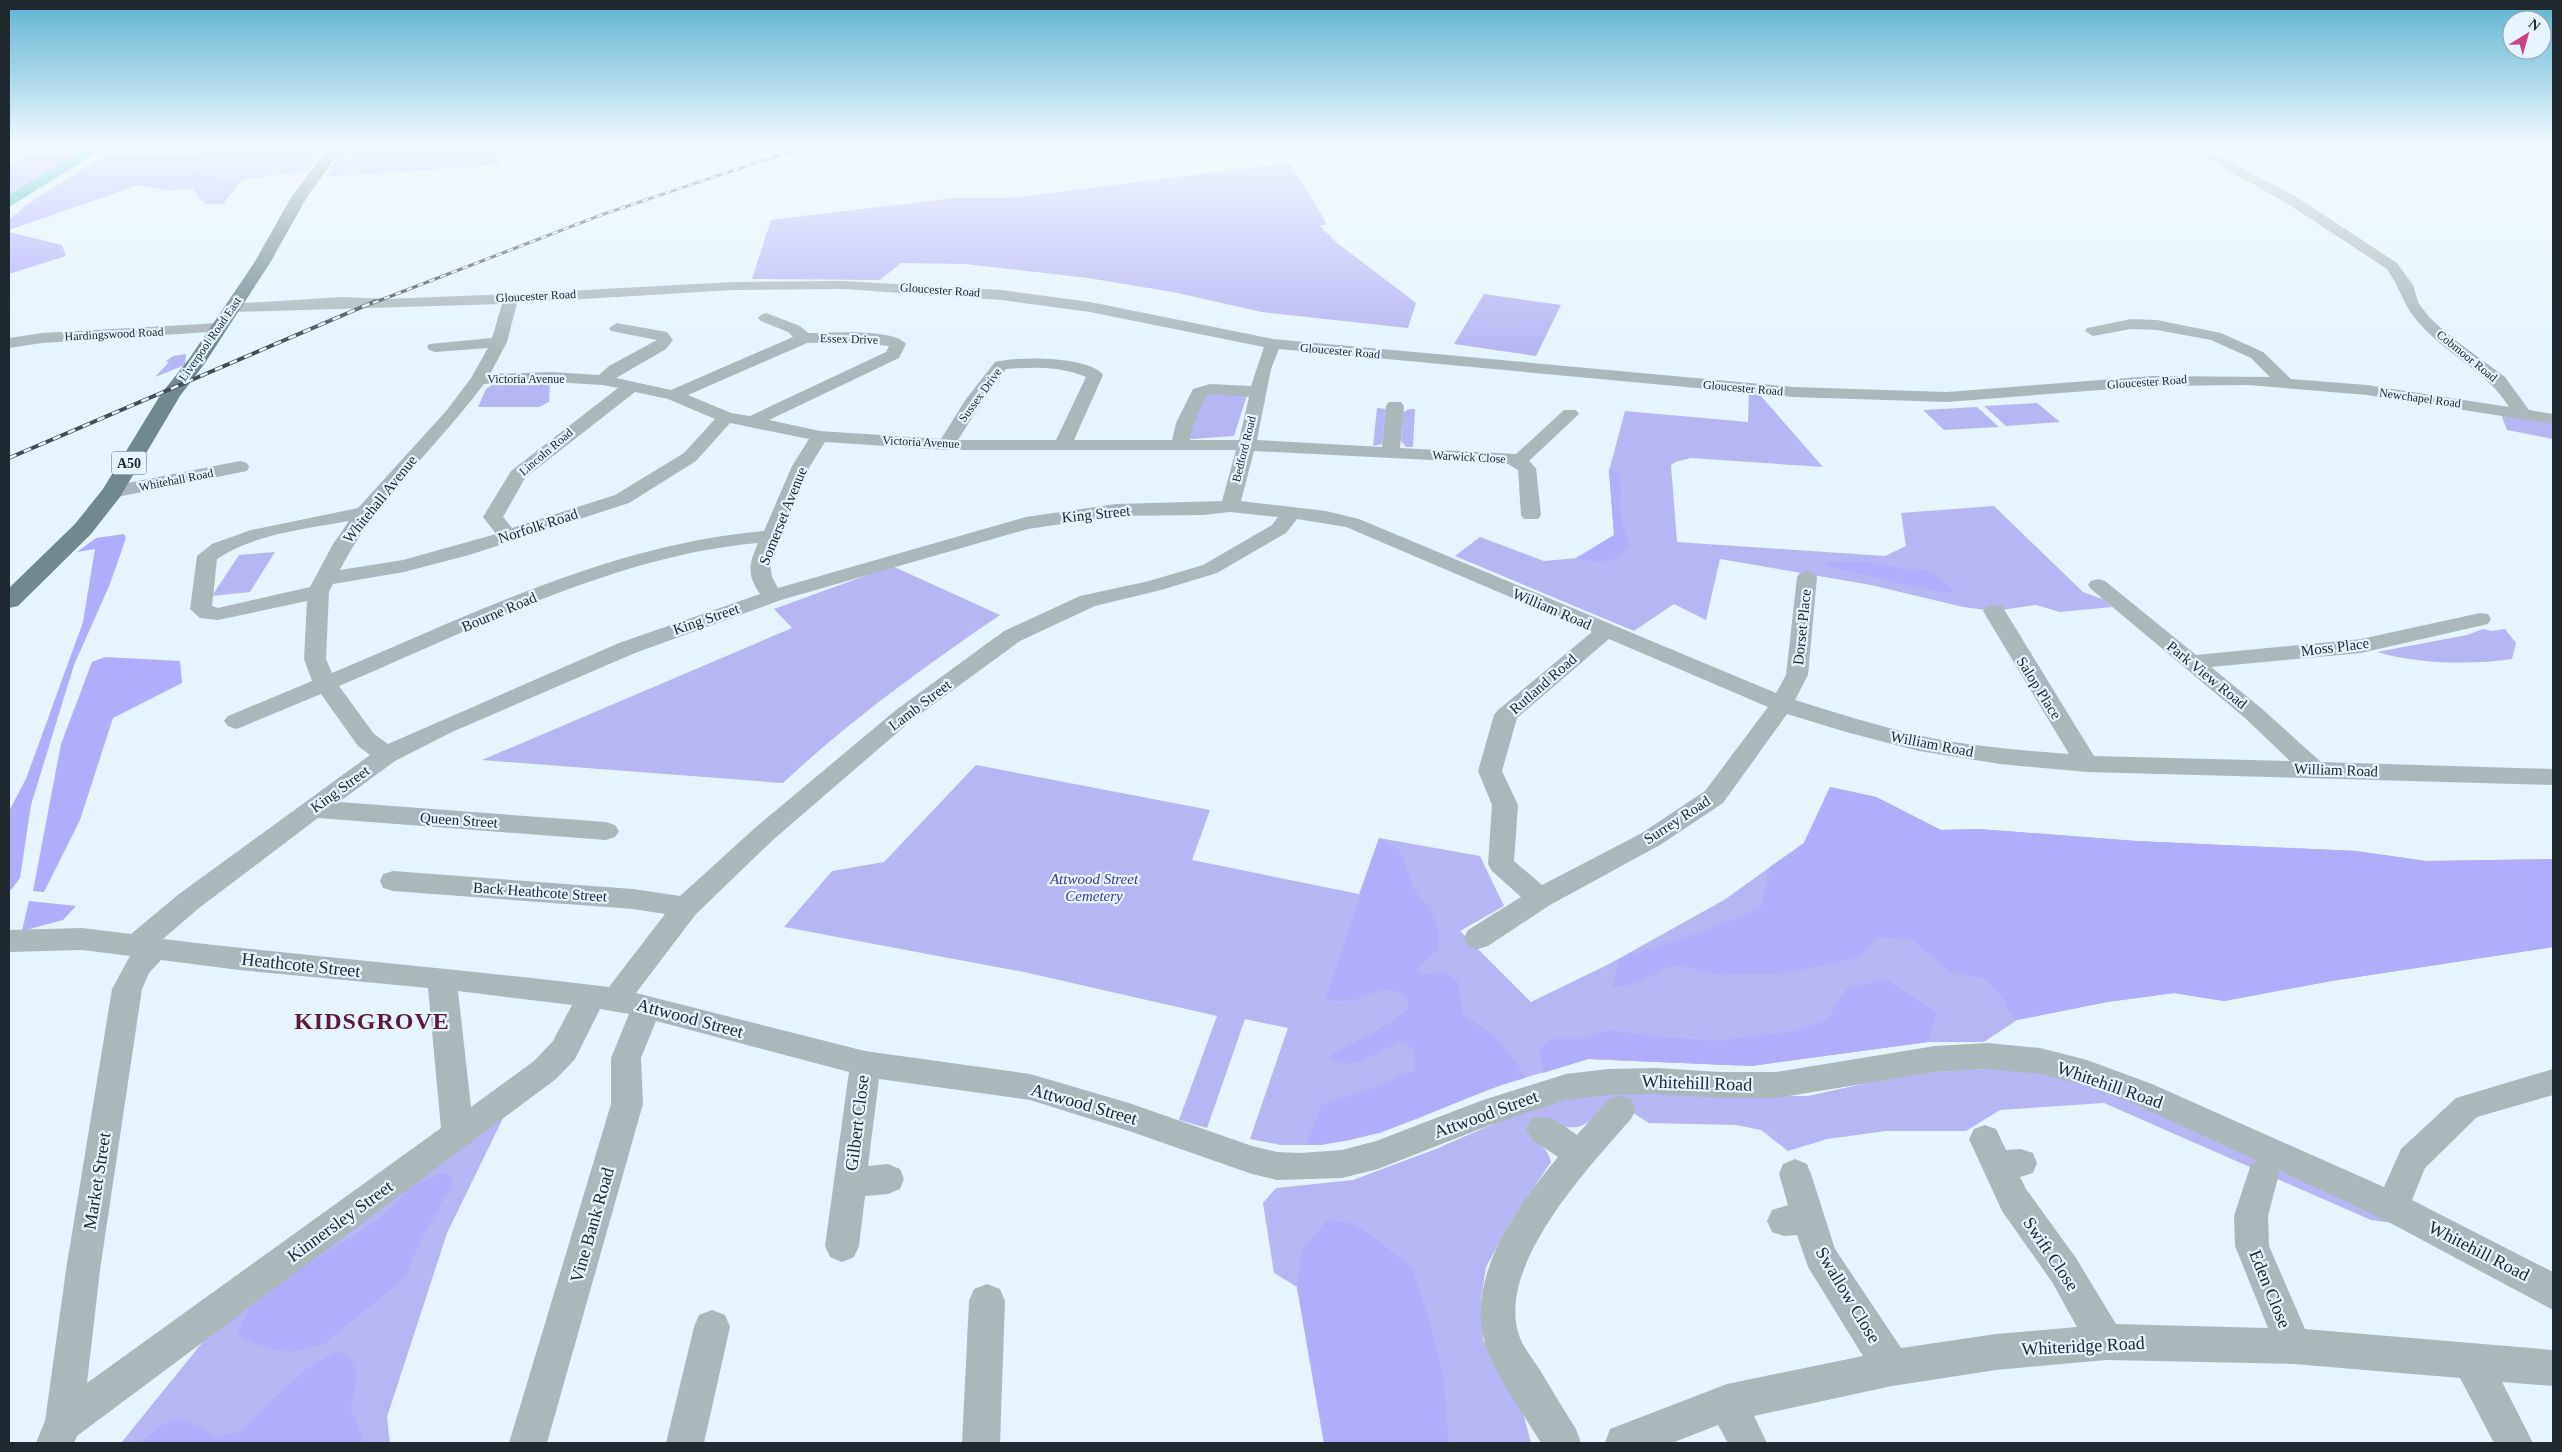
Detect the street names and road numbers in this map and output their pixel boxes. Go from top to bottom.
street label: Gloucester Road [899,280,981,300]
street label: Gloucester Road [496,287,576,305]
street label: Liverpool Road East [176,294,245,384]
street label: Hardingswood Road [64,324,164,344]
street label: Cobmoor Road [2434,327,2500,385]
street label: Essex Drive [820,331,878,347]
street label: Gloucester Road [1299,341,1381,361]
street label: Sussex Drive [956,365,1004,425]
street label: Victoria Avenue [487,372,565,386]
street label: Gloucester Road [2106,372,2188,392]
street label: Gloucester Road [1702,378,1784,398]
street label: Newchapel Road [2378,385,2462,411]
street label: Bedford Road [1229,414,1259,484]
street label: Lincoln Road [516,426,576,478]
street label: Victoria Avenue [882,433,960,451]
street label: Warwick Close [1432,448,1506,466]
road number: A50 [112,452,146,474]
street label: Whitehall Avenue [340,452,420,546]
street label: Somerset Avenue [756,464,810,567]
street label: Whitehall Road [138,466,214,494]
street label: King Street [1061,502,1132,526]
street label: Norfolk Road [496,505,580,546]
street label: William Road [1510,585,1594,633]
street label: Dorset Place [1790,588,1814,666]
street label: Bourne Road [459,589,539,635]
street label: King Street [671,600,742,638]
street label: Moss Place [2300,635,2370,659]
street label: Park View Road [2164,638,2250,712]
street label: Rutland Road [1506,650,1580,717]
street label: Salop Place [2014,654,2065,722]
street label: Lamb Street [886,676,955,734]
street label: William Road [1889,728,1975,760]
street label: William Road [2294,761,2379,779]
street label: King Street [307,762,373,816]
street label: Surrey Road [1641,792,1713,847]
street label: Queen Street [420,809,499,831]
street label: Back Heathcote Street [473,879,608,905]
street label: Heathcote Street [241,949,361,981]
street label: Attwood Street [635,994,745,1042]
street label: Whitehill Road [2055,1058,2165,1112]
street label: Whitehill Road [1641,1071,1753,1095]
street label: Gilbert Close [841,1074,873,1172]
street label: Attwood Street [1029,1079,1139,1129]
street label: Attwood Street [1431,1086,1541,1142]
street label: Market Street [79,1131,115,1231]
street label: Vine Bank Road [566,1165,618,1285]
street label: Kinnersley Street [283,1176,397,1266]
street label: Swift Close [2019,1213,2083,1295]
street label: Whitehill Road [2425,1217,2533,1285]
street label: Swallow Close [1811,1243,1885,1347]
street label: Eden Close [2245,1247,2295,1331]
street label: Whiteridge Road [2021,1333,2145,1359]

